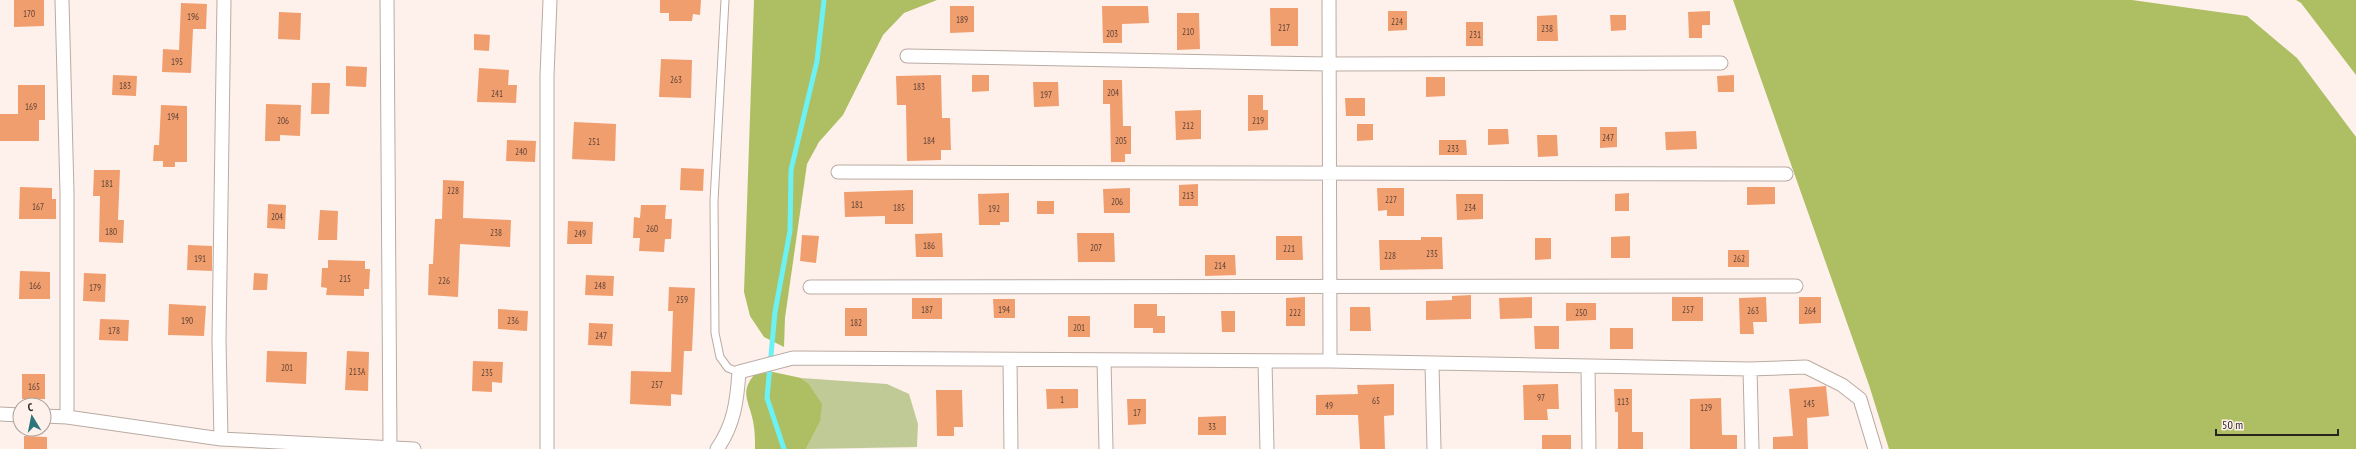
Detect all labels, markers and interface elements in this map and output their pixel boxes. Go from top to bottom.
house number: 170 [23,8,35,19]
house number: 196 [187,11,199,22]
house number: 189 [956,14,968,25]
house number: 224 [1391,16,1403,27]
house number: 217 [1278,22,1290,33]
house number: 238 [1541,23,1553,34]
house number: 210 [1182,26,1194,37]
house number: 203 [1106,28,1118,39]
house number: 231 [1469,29,1481,40]
house number: 195 [171,56,183,67]
house number: 263 [670,74,682,85]
house number: 183 [119,80,131,91]
house number: 183 [913,81,925,92]
house number: 204 [1107,87,1119,98]
house number: 241 [491,88,503,99]
house number: 197 [1040,89,1052,100]
house number: 169 [25,101,37,112]
house number: 194 [167,111,179,122]
house number: 206 [277,115,289,126]
house number: 219 [1252,115,1264,126]
house number: 212 [1182,120,1194,131]
house number: 247 [1602,132,1614,143]
house number: 184 [923,135,935,146]
house number: 205 [1115,135,1127,146]
house number: 251 [588,136,600,147]
house number: 233 [1447,143,1459,154]
house number: 240 [515,146,527,157]
house number: 181 [101,178,113,189]
house number: 228 [447,185,459,196]
house number: 213 [1182,190,1194,201]
house number: 227 [1385,194,1397,205]
house number: 206 [1111,196,1123,207]
house number: 181 [851,199,863,210]
house number: 167 [32,201,44,212]
house number: 185 [893,202,905,213]
house number: 234 [1464,202,1476,213]
house number: 192 [988,203,1000,214]
house number: 204 [271,211,283,222]
house number: 260 [646,223,658,234]
house number: 180 [105,226,117,237]
house number: 238 [490,227,502,238]
house number: 249 [574,228,586,239]
house number: 186 [923,240,935,251]
house number: 207 [1090,242,1102,253]
house number: 221 [1283,243,1295,254]
house number: 235 [1426,248,1438,259]
house number: 228 [1384,250,1396,261]
house number: 191 [194,253,206,264]
house number: 262 [1733,253,1745,264]
house number: 214 [1214,260,1226,271]
house number: 215 [339,273,351,284]
house number: 226 [438,275,450,286]
house number: 166 [29,280,41,291]
house number: 248 [594,280,606,291]
house number: 179 [89,282,101,293]
house number: 259 [676,294,688,305]
house number: 187 [921,304,933,315]
house number: 194 [998,304,1010,315]
house number: 257 [1682,304,1694,315]
house number: 263 [1747,305,1759,316]
house number: 264 [1804,305,1816,316]
house number: 222 [1289,307,1301,318]
house number: 250 [1575,307,1587,318]
house number: 190 [181,315,193,326]
house number: 236 [507,315,519,326]
house number: 182 [850,317,862,328]
house number: 201 [1073,322,1085,333]
house number: 178 [108,325,120,336]
house number: 247 [595,330,607,341]
house number: 201 [281,362,293,373]
house number: 213А [349,366,366,377]
house number: 235 [481,367,493,378]
house number: 257 [651,379,663,390]
house number: 165 [28,381,40,392]
house number: 97 [1537,392,1545,403]
house number: 1 [1060,394,1064,405]
house number: 65 [1372,395,1380,406]
house number: 113 [1617,396,1629,407]
north arrow [12,397,52,437]
house number: 145 [1803,398,1815,409]
text: С [27,400,34,414]
house number: 49 [1325,400,1333,411]
house number: 129 [1700,402,1712,413]
house number: 17 [1133,407,1141,418]
scale bar [2216,411,2338,437]
text: 50 m [2222,417,2243,432]
house number: 33 [1208,421,1216,432]

